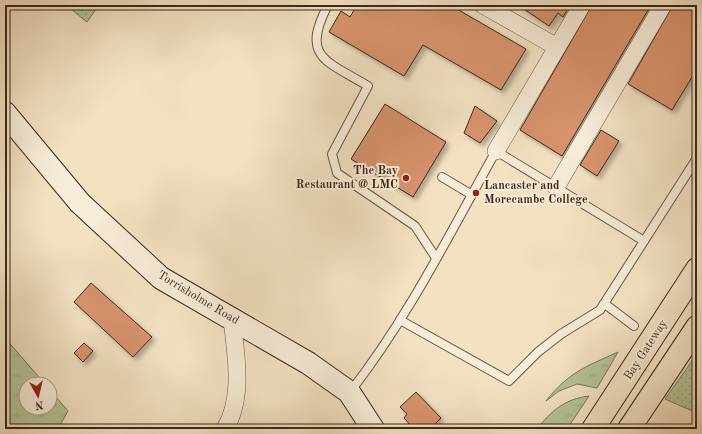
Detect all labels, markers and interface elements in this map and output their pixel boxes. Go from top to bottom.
place label: The Bay Restaurant @ LMC [296,165,398,191]
marker: The Bay Restaurant @ LMC [401,173,411,183]
place label: Lancaster and Morecambe College [484,180,588,206]
marker: Lancaster and Morecambe College [471,188,481,198]
street label: Torrisholme Road [155,269,241,327]
street label: Bay Gateway [622,317,670,382]
north arrow [18,376,58,416]
text: N [34,398,44,411]

